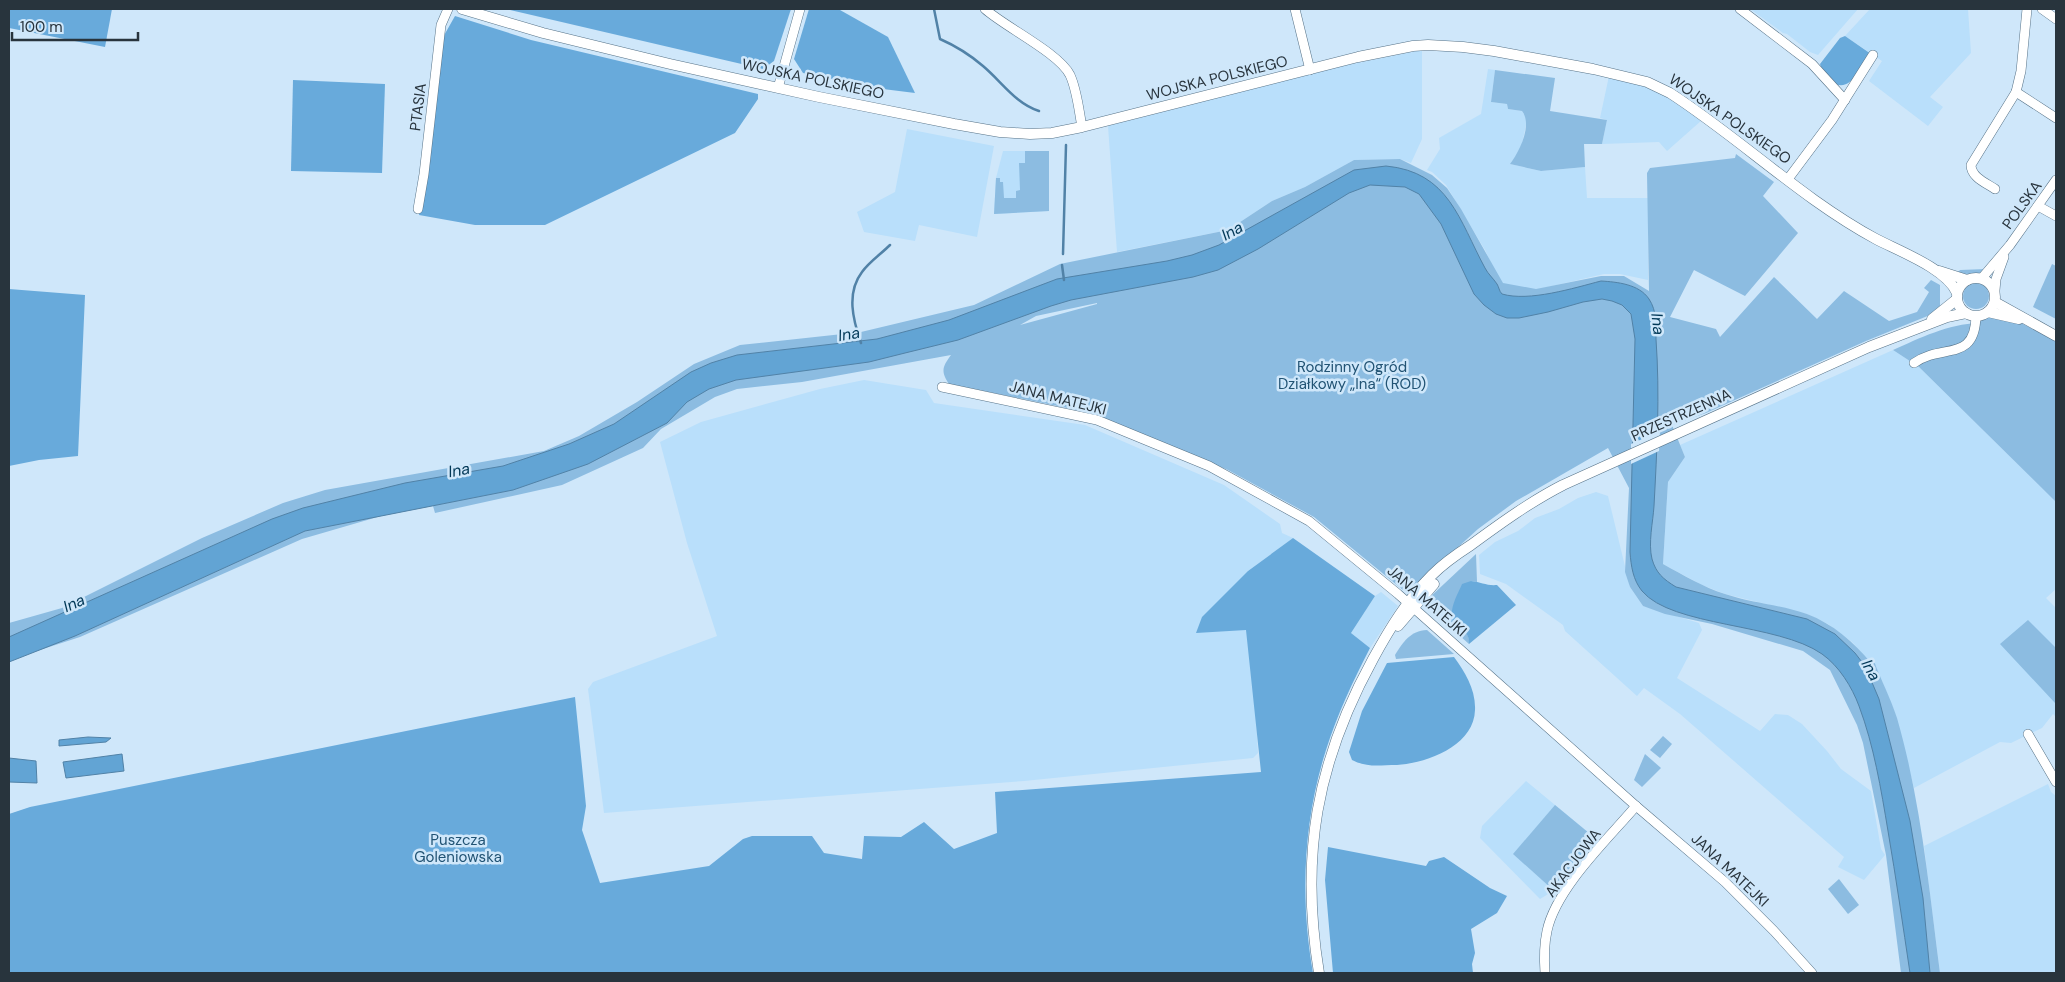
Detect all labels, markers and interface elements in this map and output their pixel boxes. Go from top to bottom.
scale bar [12,10,139,42]
text: 100 m [20,17,63,37]
street label: WOJSKA POLSKIEGO [1144,51,1290,105]
street label: WOJSKA POLSKIEGO [740,54,886,104]
street label: WOJSKA POLSKIEGO [1665,69,1795,169]
street label: PTASIA [405,82,431,132]
street label: POLSKA [1998,177,2046,233]
water label: Ina [1217,216,1247,245]
water label: Ina [1646,312,1670,336]
water label: Ina [837,322,862,346]
park label: Rodzinny Ogród Działkowy „Ina“ (ROD) [1278,357,1426,394]
street label: JANA MATEJKI [1007,376,1109,420]
street label: PRZESTRZENNA [1628,384,1734,446]
water label: Ina [446,458,472,482]
street label: JANA MATEJKI [1383,561,1471,641]
water label: Ina [60,589,88,617]
water label: Ina [1857,655,1886,685]
street label: AKACJOWA [1541,825,1605,901]
street label: JANA MATEJKI [1687,829,1773,911]
park label: Puszcza Goleniowska [414,830,502,867]

